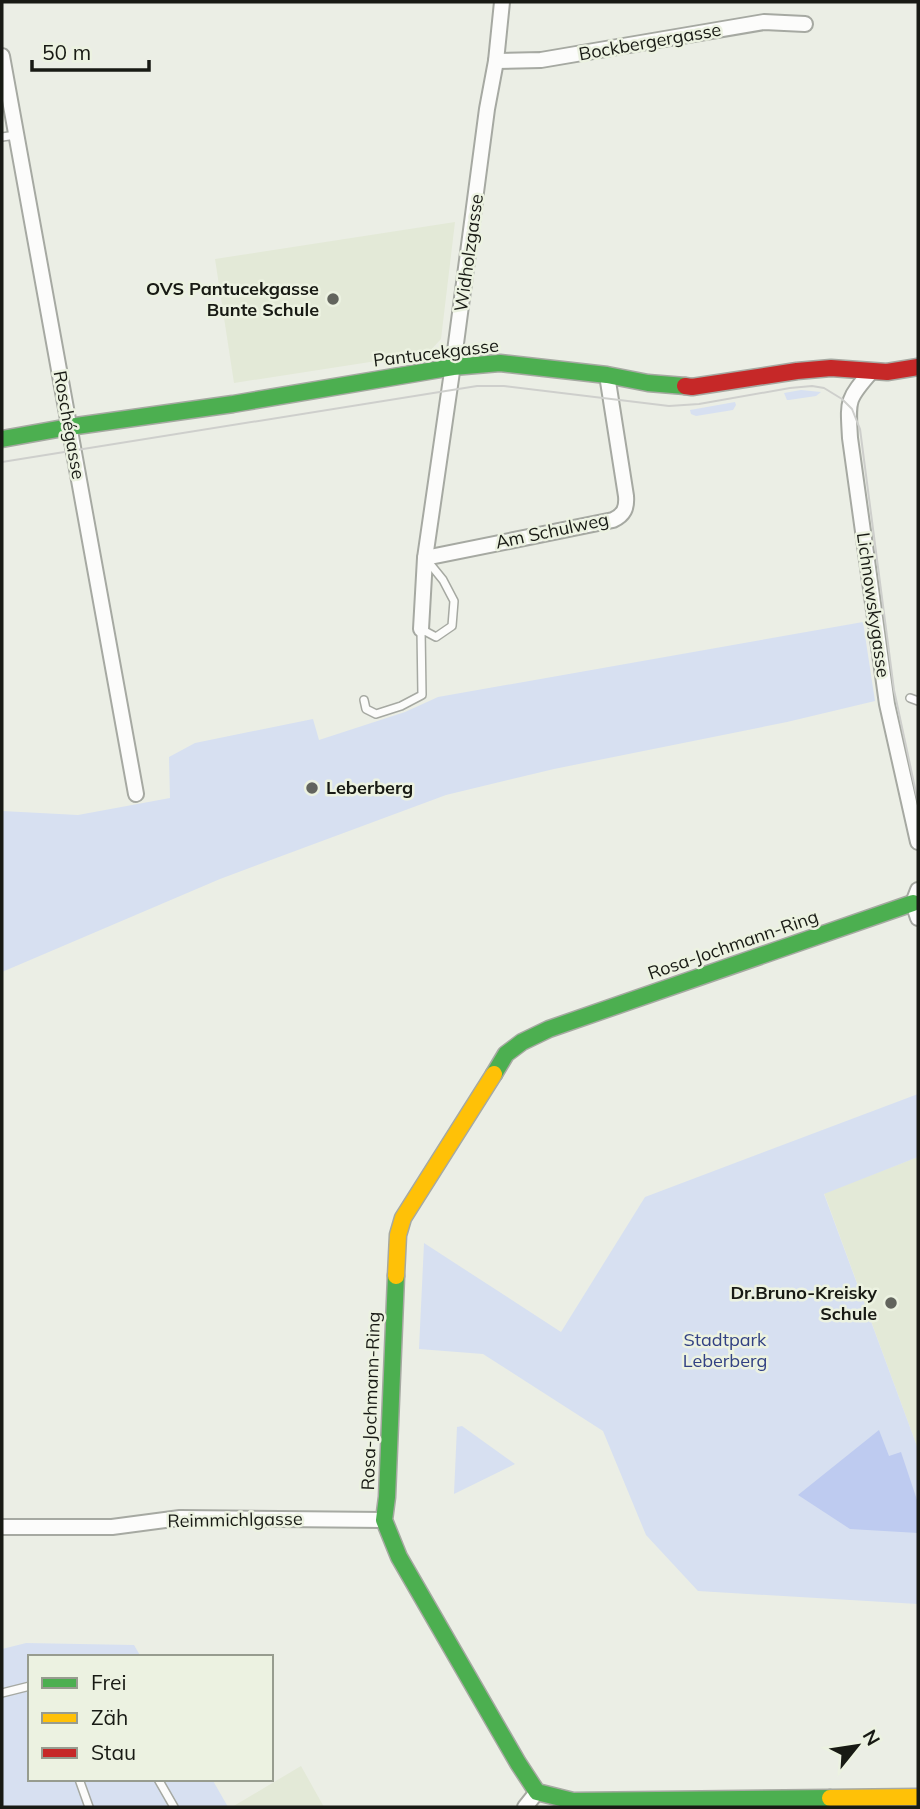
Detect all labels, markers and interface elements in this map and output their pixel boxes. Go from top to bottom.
street label: Bockbergergasse [577,18,723,65]
scale bar [32,28,149,72]
text: 50 m [42,39,91,65]
street label: Widholzgasse [449,193,488,313]
place label: OVS Pantucekgasse Bunte Schule [146,277,319,321]
marker: OVS Pantucekgasse Bunte Schule [325,291,341,307]
street label: Pantucekgasse [372,333,500,372]
street label: Roschégasse [49,369,90,481]
street label: Am Schulweg [493,507,611,554]
street label: Lichnowskygasse [852,531,895,679]
place label: Leberberg [326,776,413,799]
marker: Leberberg [304,780,320,796]
street label: Rosa-Jochmann-Ring [645,905,821,984]
place label: Dr.Bruno-Kreisky Schule [730,1281,877,1325]
marker: Dr.Bruno-Kreisky Schule [883,1295,899,1311]
street label: Rosa-Jochmann-Ring [356,1311,385,1491]
park label: Stadtpark Leberberg [683,1328,767,1372]
street label: Reimmichlgasse [167,1507,303,1532]
legend [28,1655,273,1781]
text: Frei [91,1669,127,1695]
text: Zäh [91,1704,128,1730]
north arrow [822,1711,892,1781]
text: N [858,1725,886,1750]
text: Stau [91,1739,136,1765]

